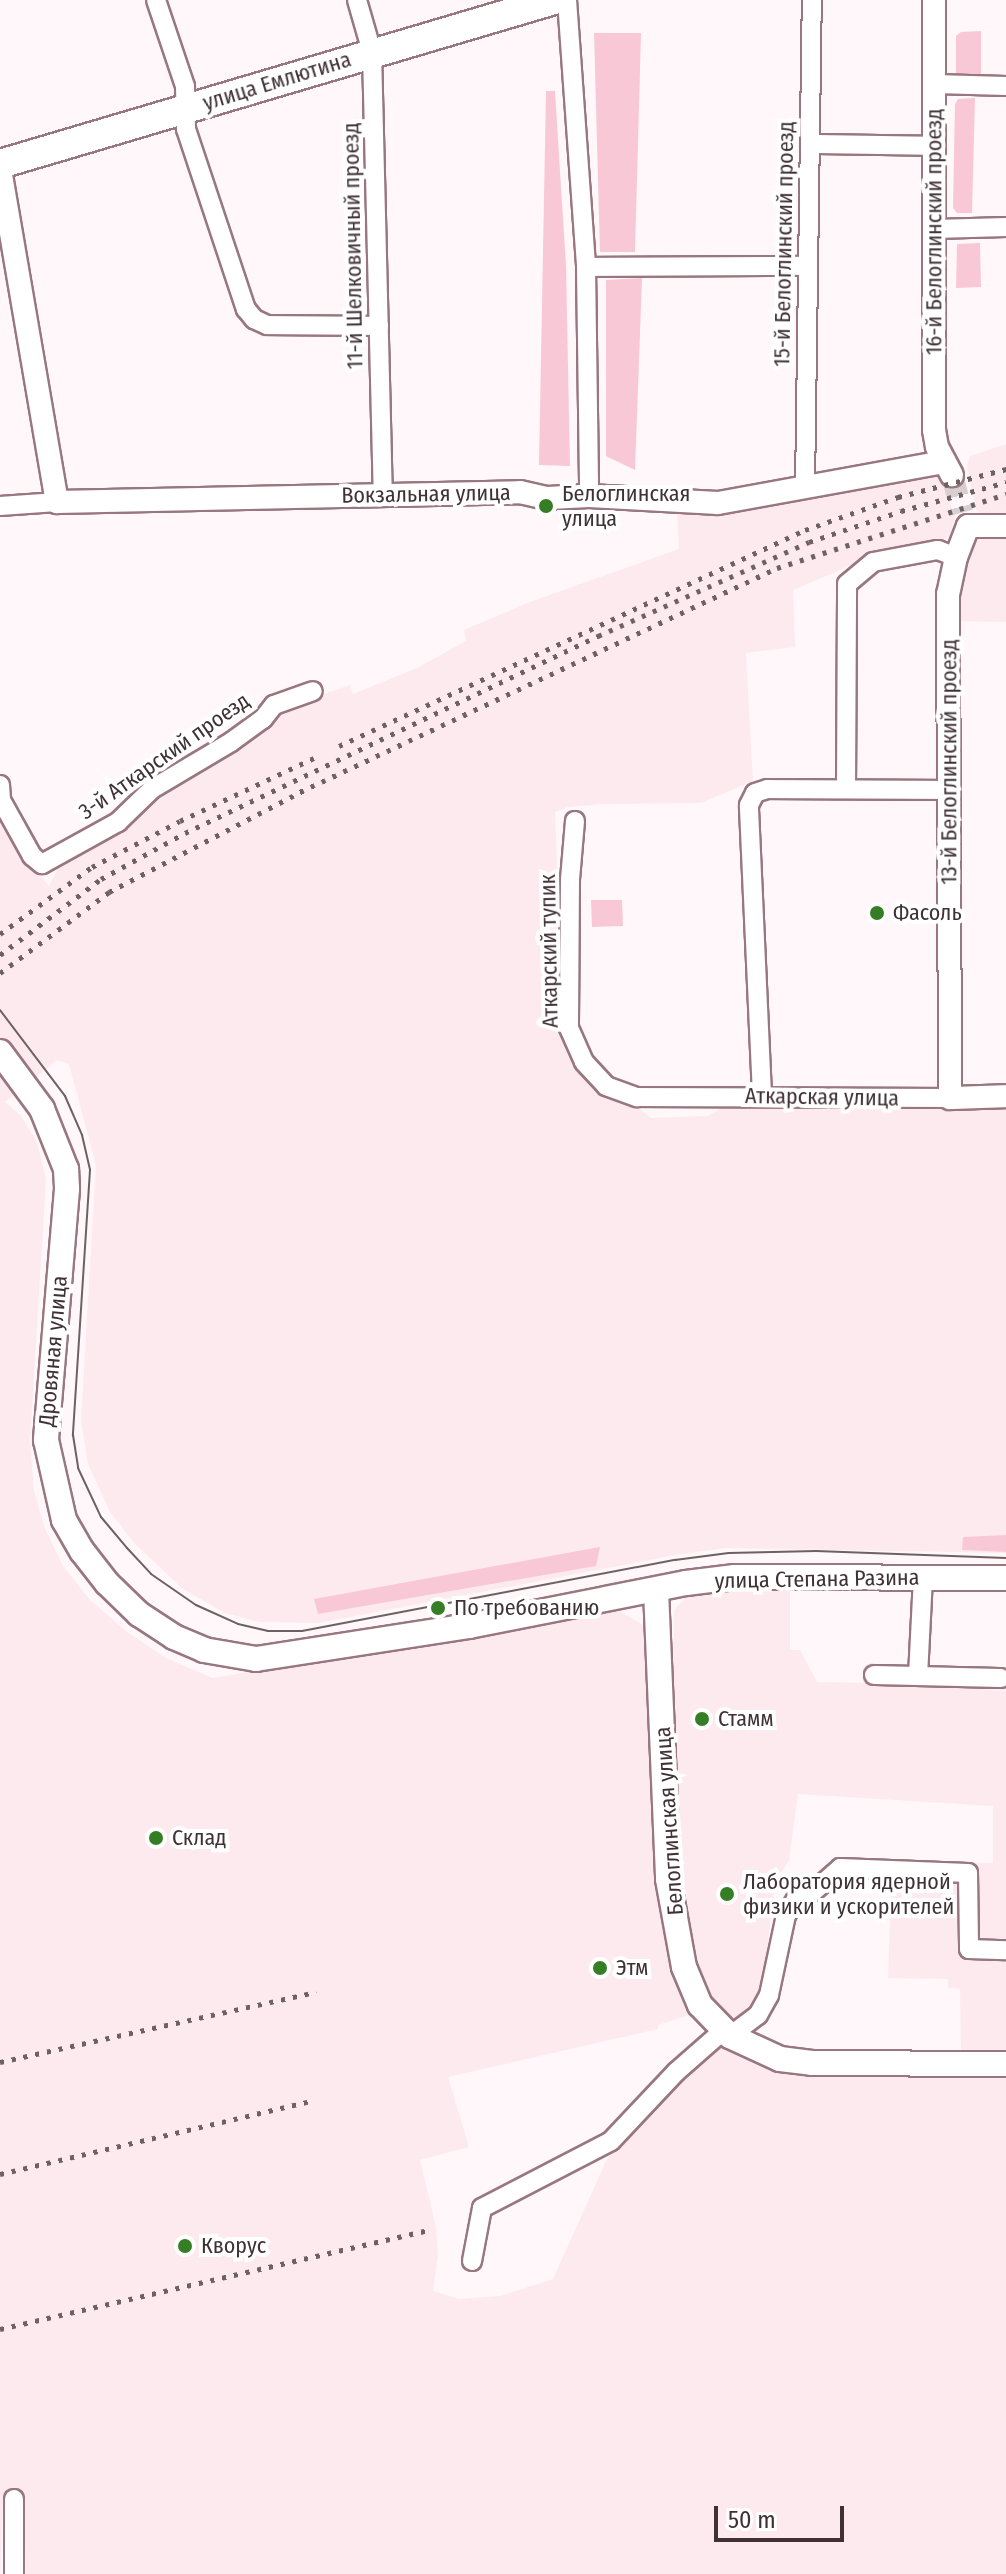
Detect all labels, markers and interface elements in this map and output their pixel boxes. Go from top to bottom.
street label: улица Емлютина [200,46,354,116]
street label: 16-й Белоглинский проезд [921,109,947,355]
street label: 15-й Белоглинский проезд [769,121,799,367]
street label: 11-й Шелковичный проезд [338,122,368,370]
street label: Вокзальная улица [341,479,511,509]
place label: Белоглинская улица [562,480,691,532]
marker: Белоглинская улица [537,497,555,515]
street label: 13-й Белоглинский проезд [936,639,962,885]
street label: 3-й Аткарский проезд [74,687,254,825]
street label: Аткарский тупик [534,874,564,1028]
place label: Фасоль [893,900,962,926]
marker: Фасоль [868,904,886,922]
street label: Аткарская улица [745,1082,899,1112]
street label: Дровяная улица [33,1275,73,1427]
street label: улица Степана Разина [714,1564,920,1594]
place label: По требованию [454,1595,599,1621]
marker: По требованию [429,1599,447,1617]
place label: Стамм [718,1706,774,1732]
marker: Стамм [693,1710,711,1728]
street label: Белоглинская улица [649,1726,689,1916]
place label: Склад [172,1825,226,1851]
marker: Склад [147,1829,165,1847]
place label: Лаборатория ядерной физики и ускорителей [743,1868,954,1920]
marker: Лаборатория ядерной физики и ускорителей [718,1885,736,1903]
place label: Этм [616,1955,648,1981]
marker: Этм [591,1959,609,1977]
place label: Кворус [201,2233,266,2259]
marker: Кворус [176,2237,194,2255]
scale bar [718,2490,848,2540]
text: 50 m [728,2506,776,2534]

